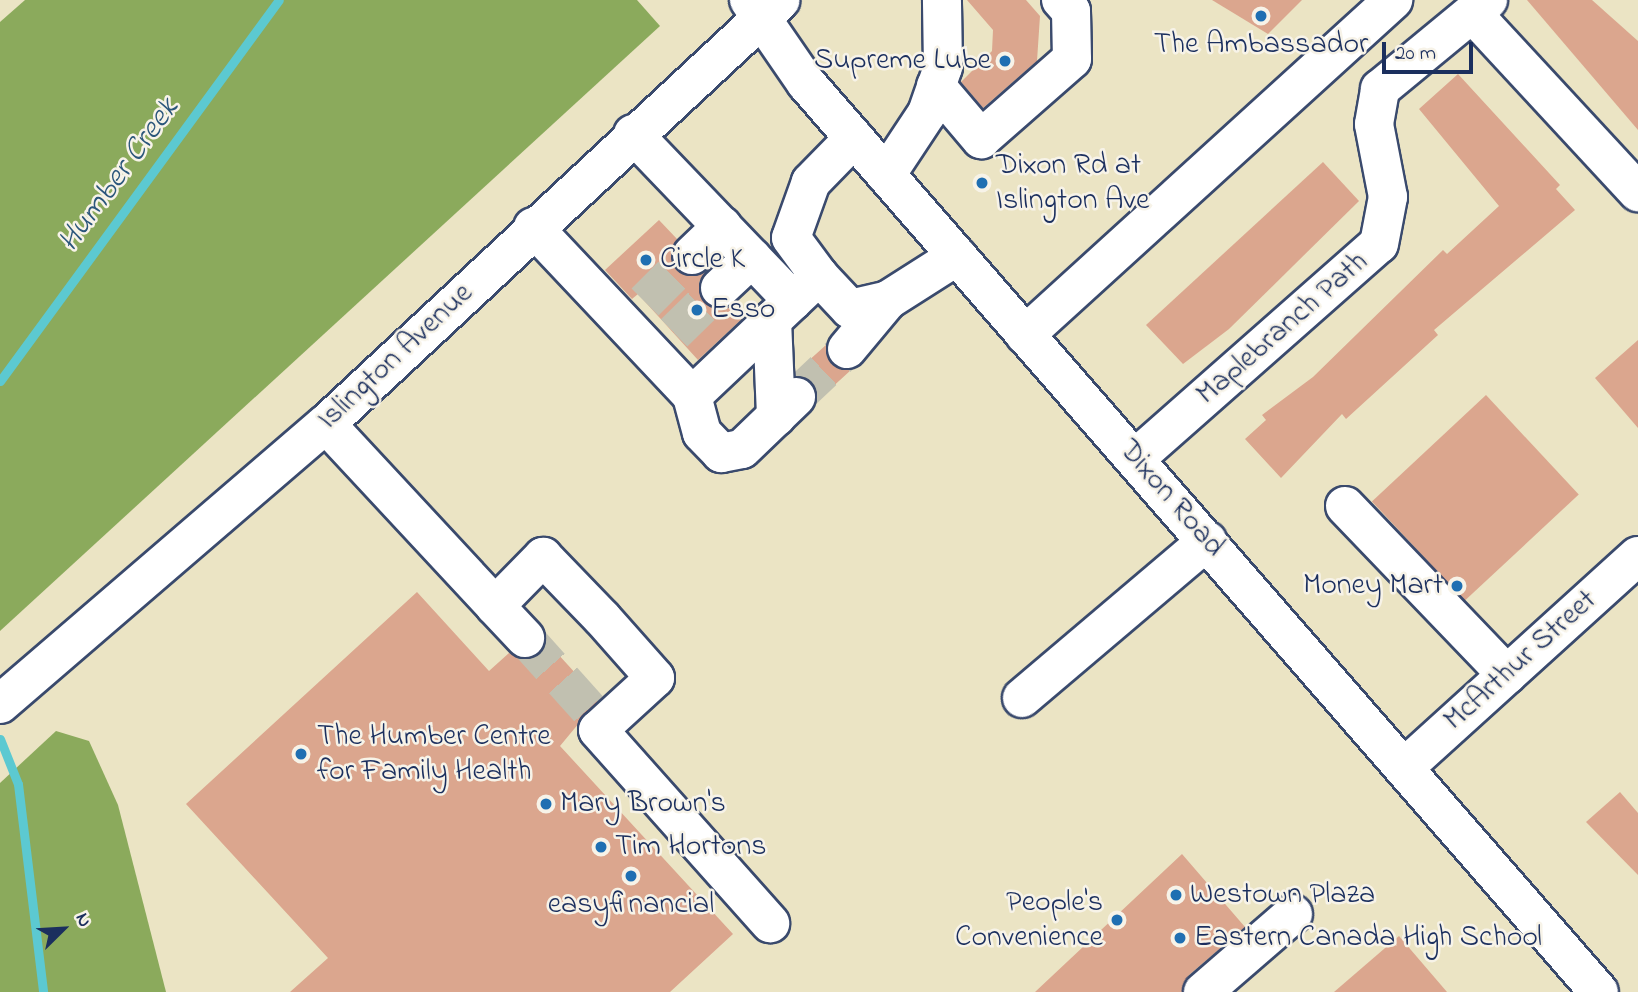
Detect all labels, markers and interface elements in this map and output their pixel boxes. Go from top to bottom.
marker: The Ambassador [1253,8,1269,24]
place label: The Ambassador [1154,27,1368,63]
scale bar [1386,28,1477,72]
text: 20 m [1395,39,1436,69]
place label: Supreme Lube [814,43,991,79]
marker: Supreme Lube [997,53,1013,69]
water label: Humber Creek [51,92,189,260]
place label: Dixon Rd at Islington Ave [996,148,1149,218]
marker: Dixon Rd at Islington Ave [974,175,990,191]
place label: Circle K [660,242,745,278]
street label: Maplebranch Path [1190,245,1376,413]
marker: Circle K [638,252,654,268]
street label: Islington Avenue [311,276,481,438]
place label: Esso [711,292,775,328]
marker: Esso [689,302,705,318]
street label: Dixon Road [1110,433,1232,565]
place label: Money Mart [1303,568,1443,604]
marker: Money Mart [1449,578,1465,594]
street label: McArthur Street [1437,583,1605,739]
place label: The Humber Centre for Family Health [317,719,551,790]
marker: The Humber Centre for Family Health [291,744,311,764]
place label: Mary Brown's [560,786,726,822]
marker: Mary Brown's [538,796,554,812]
place label: Tim Hortons [615,829,766,865]
marker: Tim Hortons [593,839,609,855]
marker: easyfinancial [623,868,639,884]
place label: Westown Plaza [1190,877,1375,913]
place label: People's Convenience [955,885,1103,956]
place label: easyfinancial [548,887,714,923]
marker: Westown Plaza [1168,887,1184,903]
north arrow [28,894,98,964]
text: N [68,909,98,932]
marker: People's Convenience [1109,912,1125,928]
place label: Eastern Canada High School [1194,920,1542,956]
marker: Eastern Canada High School [1172,930,1188,946]

